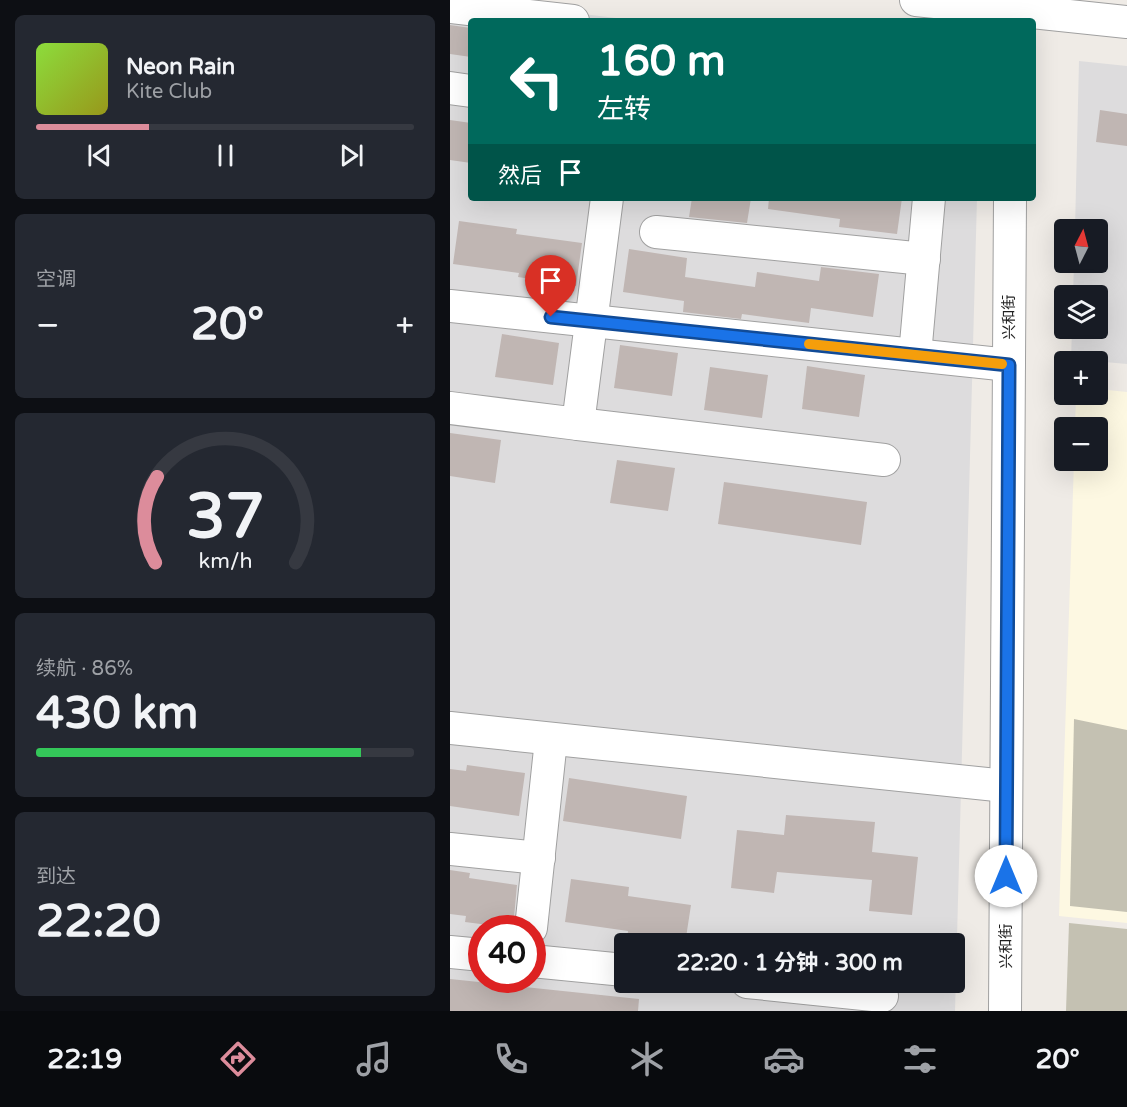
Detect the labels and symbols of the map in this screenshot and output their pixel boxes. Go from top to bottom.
north arrow [1054,219,1108,273]
pin [525,255,576,317]
street label: 兴和街 [1000,294,1018,340]
position arrow [974,844,1038,908]
speed limit sign: 40 [468,915,546,993]
street label: 兴和街 [997,923,1015,969]

